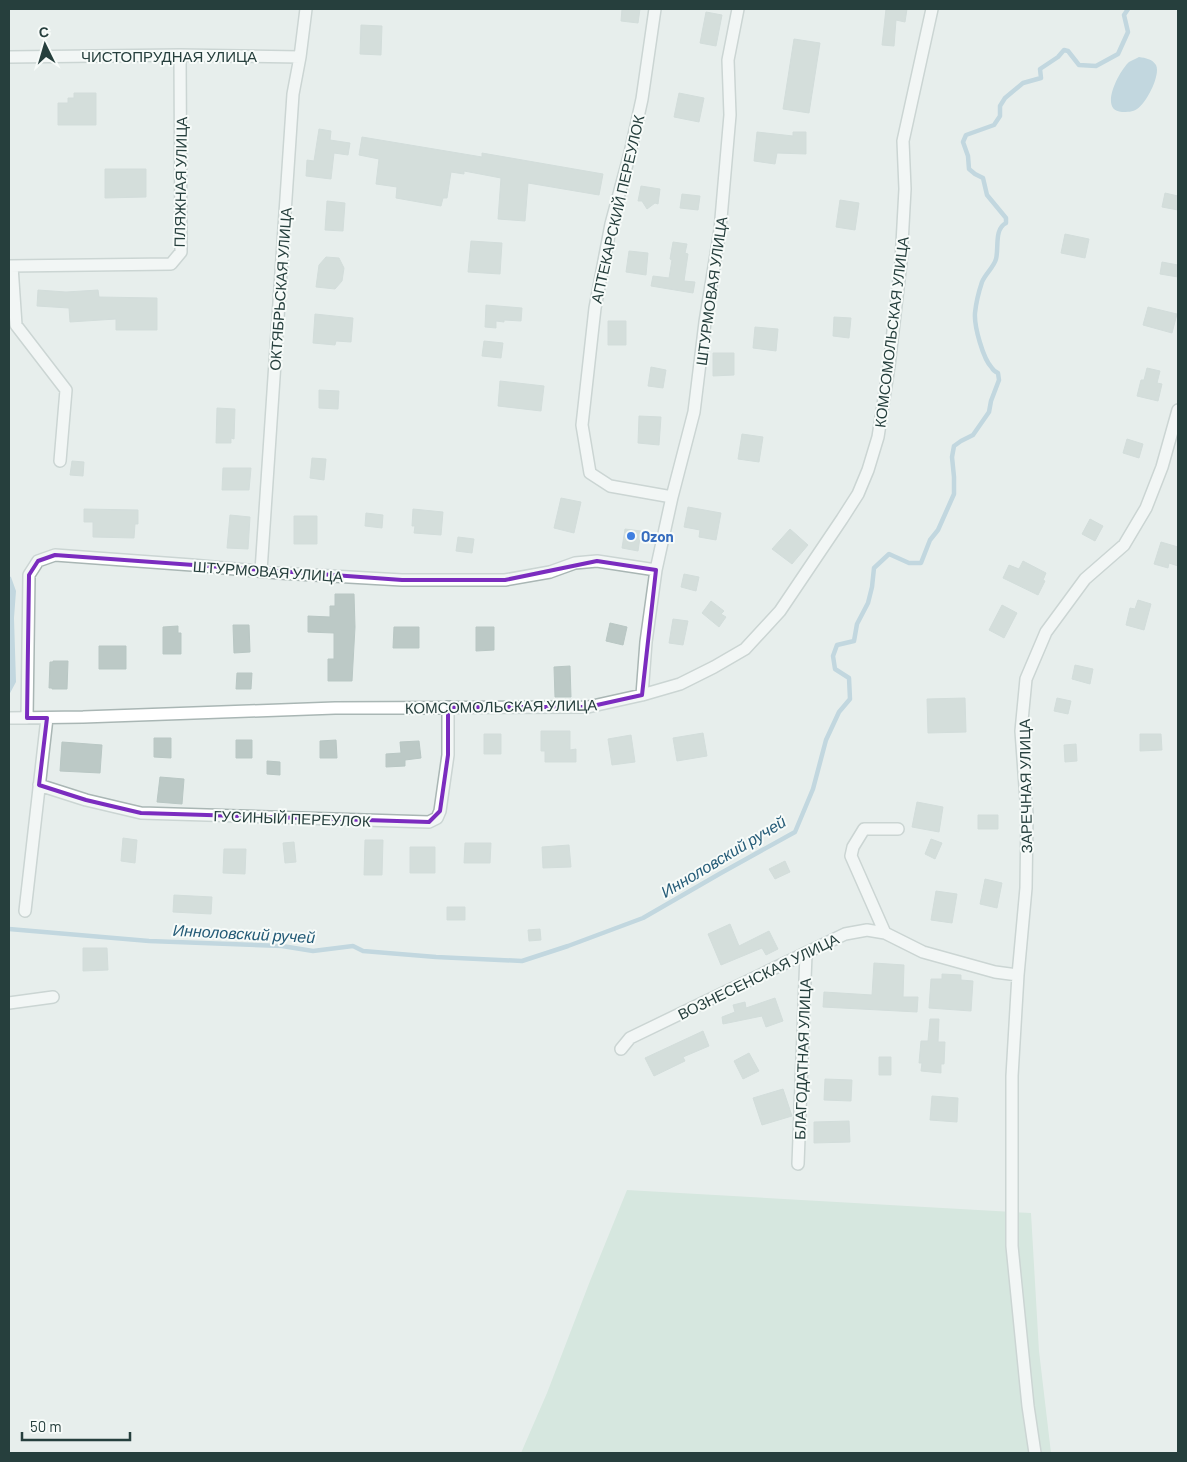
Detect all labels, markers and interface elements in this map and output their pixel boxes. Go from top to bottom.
north arrow [20,20,70,70]
text: С [38,23,50,40]
street label: ЧИСТОПРУДНАЯ УЛИЦА [81,47,257,65]
street label: АПТЕКАРСКИЙ ПЕРЕУЛОК [587,113,647,305]
street label: ПЛЯЖНАЯ УЛИЦА [170,116,190,248]
street label: ОКТЯБРЬСКАЯ УЛИЦА [265,207,295,371]
street label: ШТУРМОВАЯ УЛИЦА [692,215,730,367]
street label: КОМСОМОЛЬСКАЯ УЛИЦА [870,235,912,429]
place label: Ozon [641,527,674,545]
marker: Ozon [625,530,637,542]
street label: ШТУРМОВАЯ УЛИЦА [192,557,344,585]
street label: КОМСОМОЛЬСКАЯ УЛИЦА [405,695,597,717]
street label: ЗАРЕЧНАЯ УЛИЦА [1015,719,1035,853]
street label: ГУСИНЫЙ ПЕРЕУЛОК [213,806,371,830]
water label: Инноловский ручей [657,811,789,901]
water label: Инноловский ручей [172,920,316,946]
street label: ВОЗНЕСЕНСКАЯ УЛИЦА [675,929,841,1023]
street label: БЛАГОДАТНАЯ УЛИЦА [790,978,814,1140]
scale bar [22,1410,130,1442]
text: 50 m [30,1417,62,1435]

